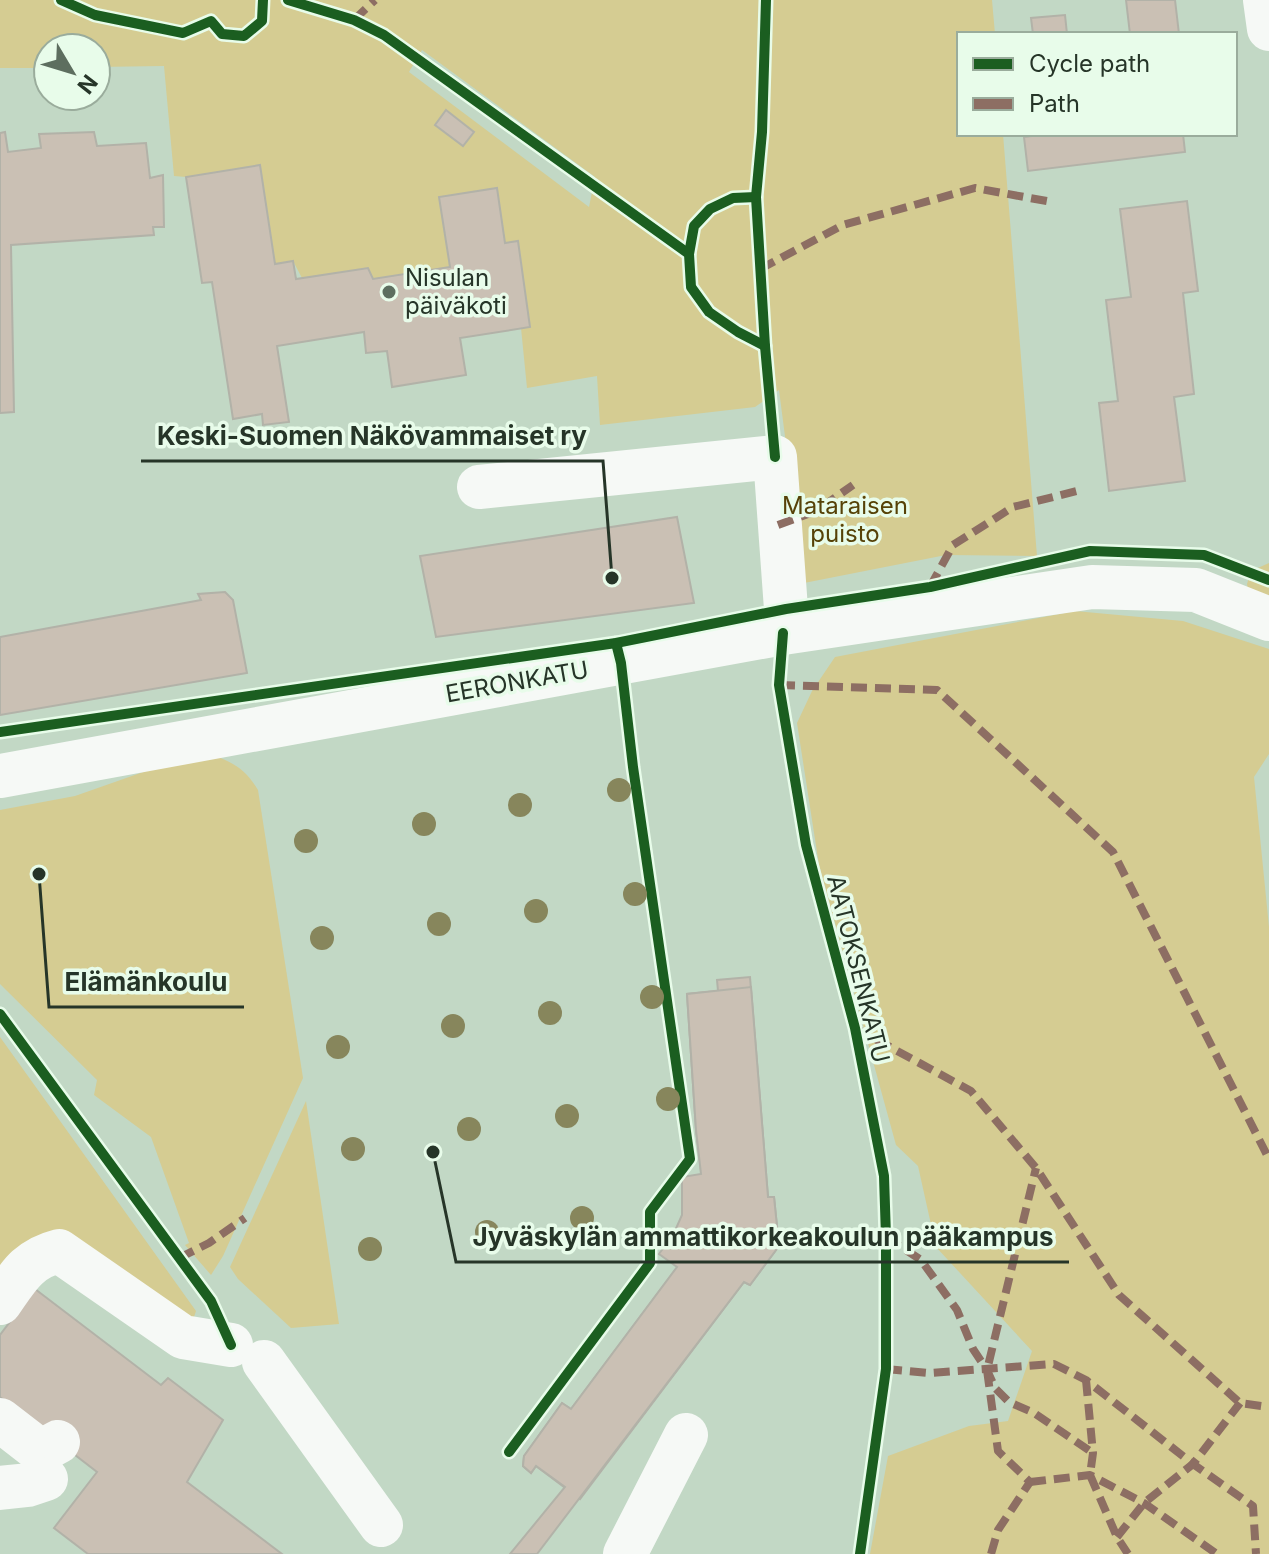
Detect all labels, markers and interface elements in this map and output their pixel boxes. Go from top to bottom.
north arrow [32,32,112,112]
legend [957,32,1237,136]
text: Cycle path [1029,49,1150,78]
text: N [72,70,103,99]
text: Path [1029,89,1080,118]
place label: Nisulan päiväkoti [405,263,507,320]
marker: Nisulan päiväkoti [380,283,398,301]
callout: Keski-Suomen Näkövammaiset ry [141,411,603,461]
text: Keski-Suomen Näkövammaiset ry [157,420,587,451]
park label: Mataraisen puisto [782,491,908,548]
street label: EERONKATU [443,655,591,708]
street label: AATOKSENKATU [821,872,896,1066]
callout: Elämänkoulu [49,957,244,1007]
text: Elämänkoulu [65,966,227,997]
callout: Jyväskylän ammattikorkeakoulun pääkampus [456,1212,1069,1262]
text: Jyväskylän ammattikorkeakoulun pääkampus [472,1221,1054,1252]

